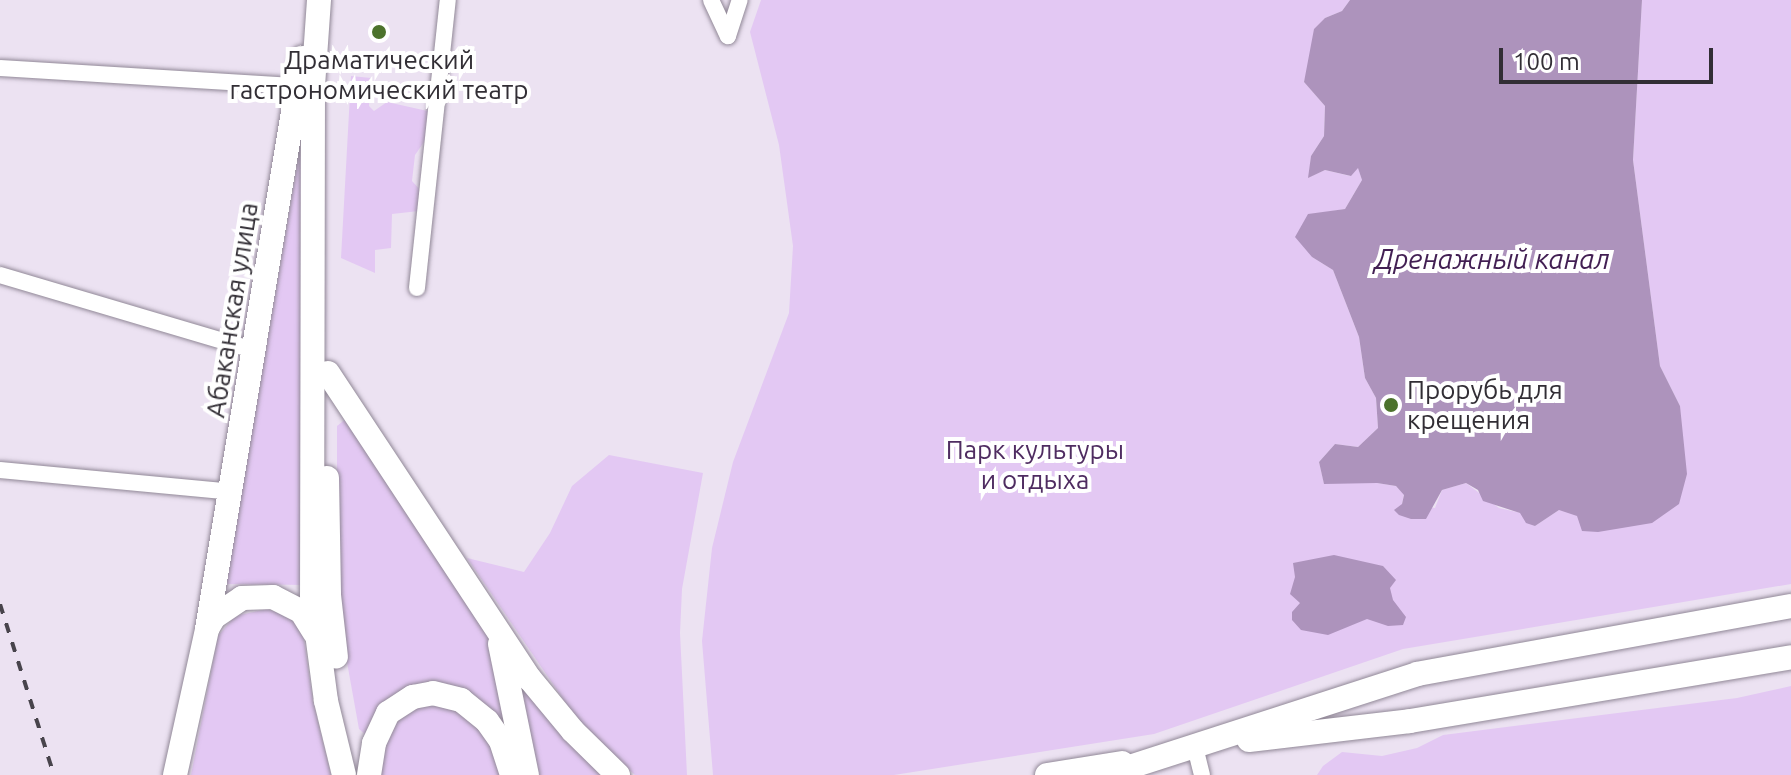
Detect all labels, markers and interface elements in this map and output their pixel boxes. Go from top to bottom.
marker: Драматический гастрономический театр [370,23,388,41]
scale bar [1503,32,1717,82]
place label: Драматический гастрономический театр [229,44,529,106]
text: 100 m [1513,48,1580,75]
street label: Абаканская улица [200,200,264,420]
water label: Дренажный канал [1374,242,1610,276]
place label: Прорубь для крещения [1407,374,1563,436]
marker: Прорубь для крещения [1382,396,1400,414]
park label: Парк культуры и отдыха [946,434,1124,496]

